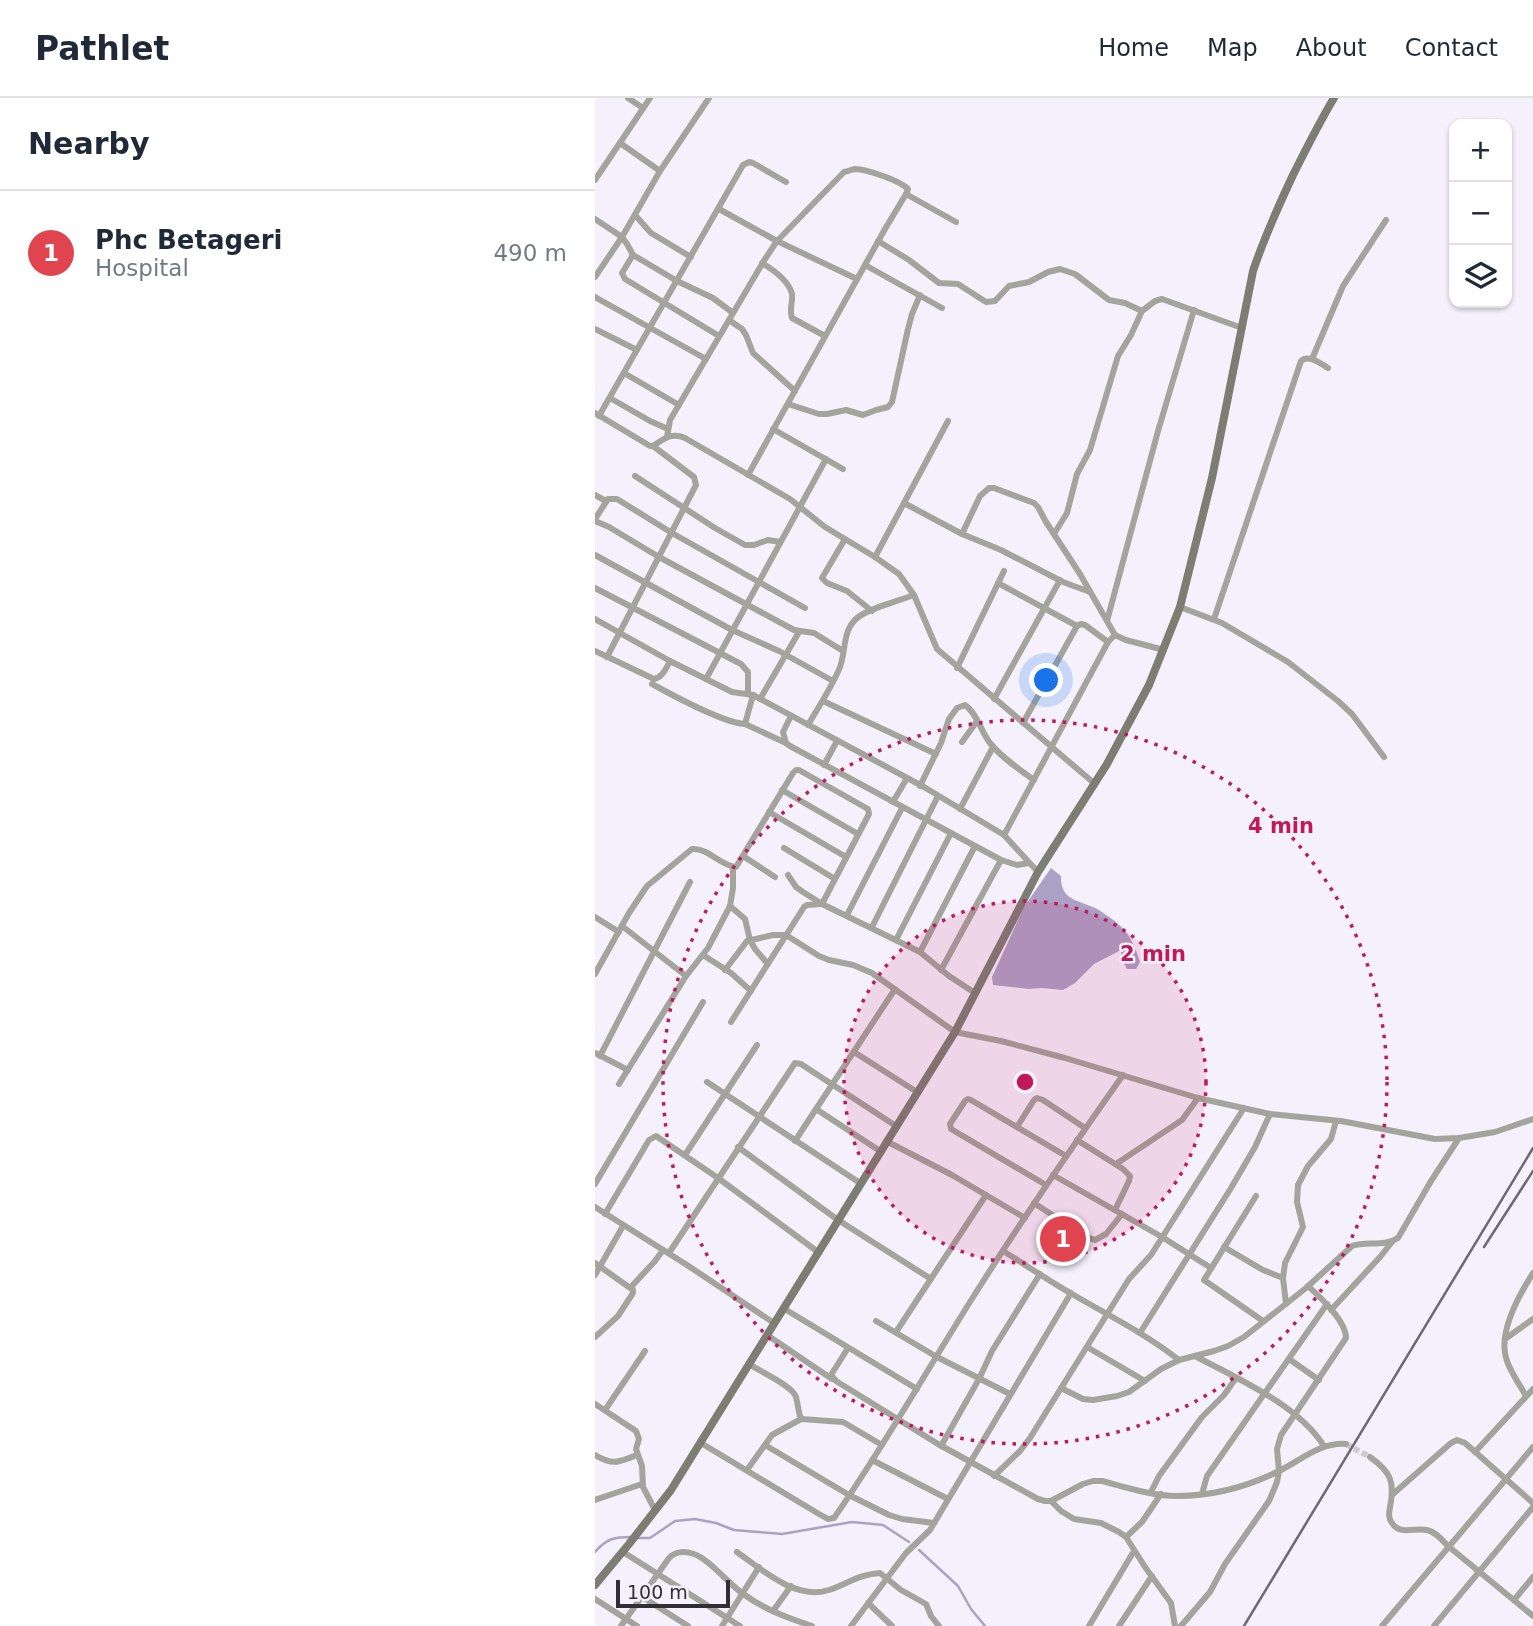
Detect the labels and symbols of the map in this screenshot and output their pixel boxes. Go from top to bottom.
your location [1029,663,1063,697]
text: 4 min [1248,814,1314,838]
text: 2 min [1120,942,1186,966]
centre of rings [1013,1070,1037,1094]
pin: 1 [1040,1213,1086,1265]
scale bar [616,1577,730,1609]

